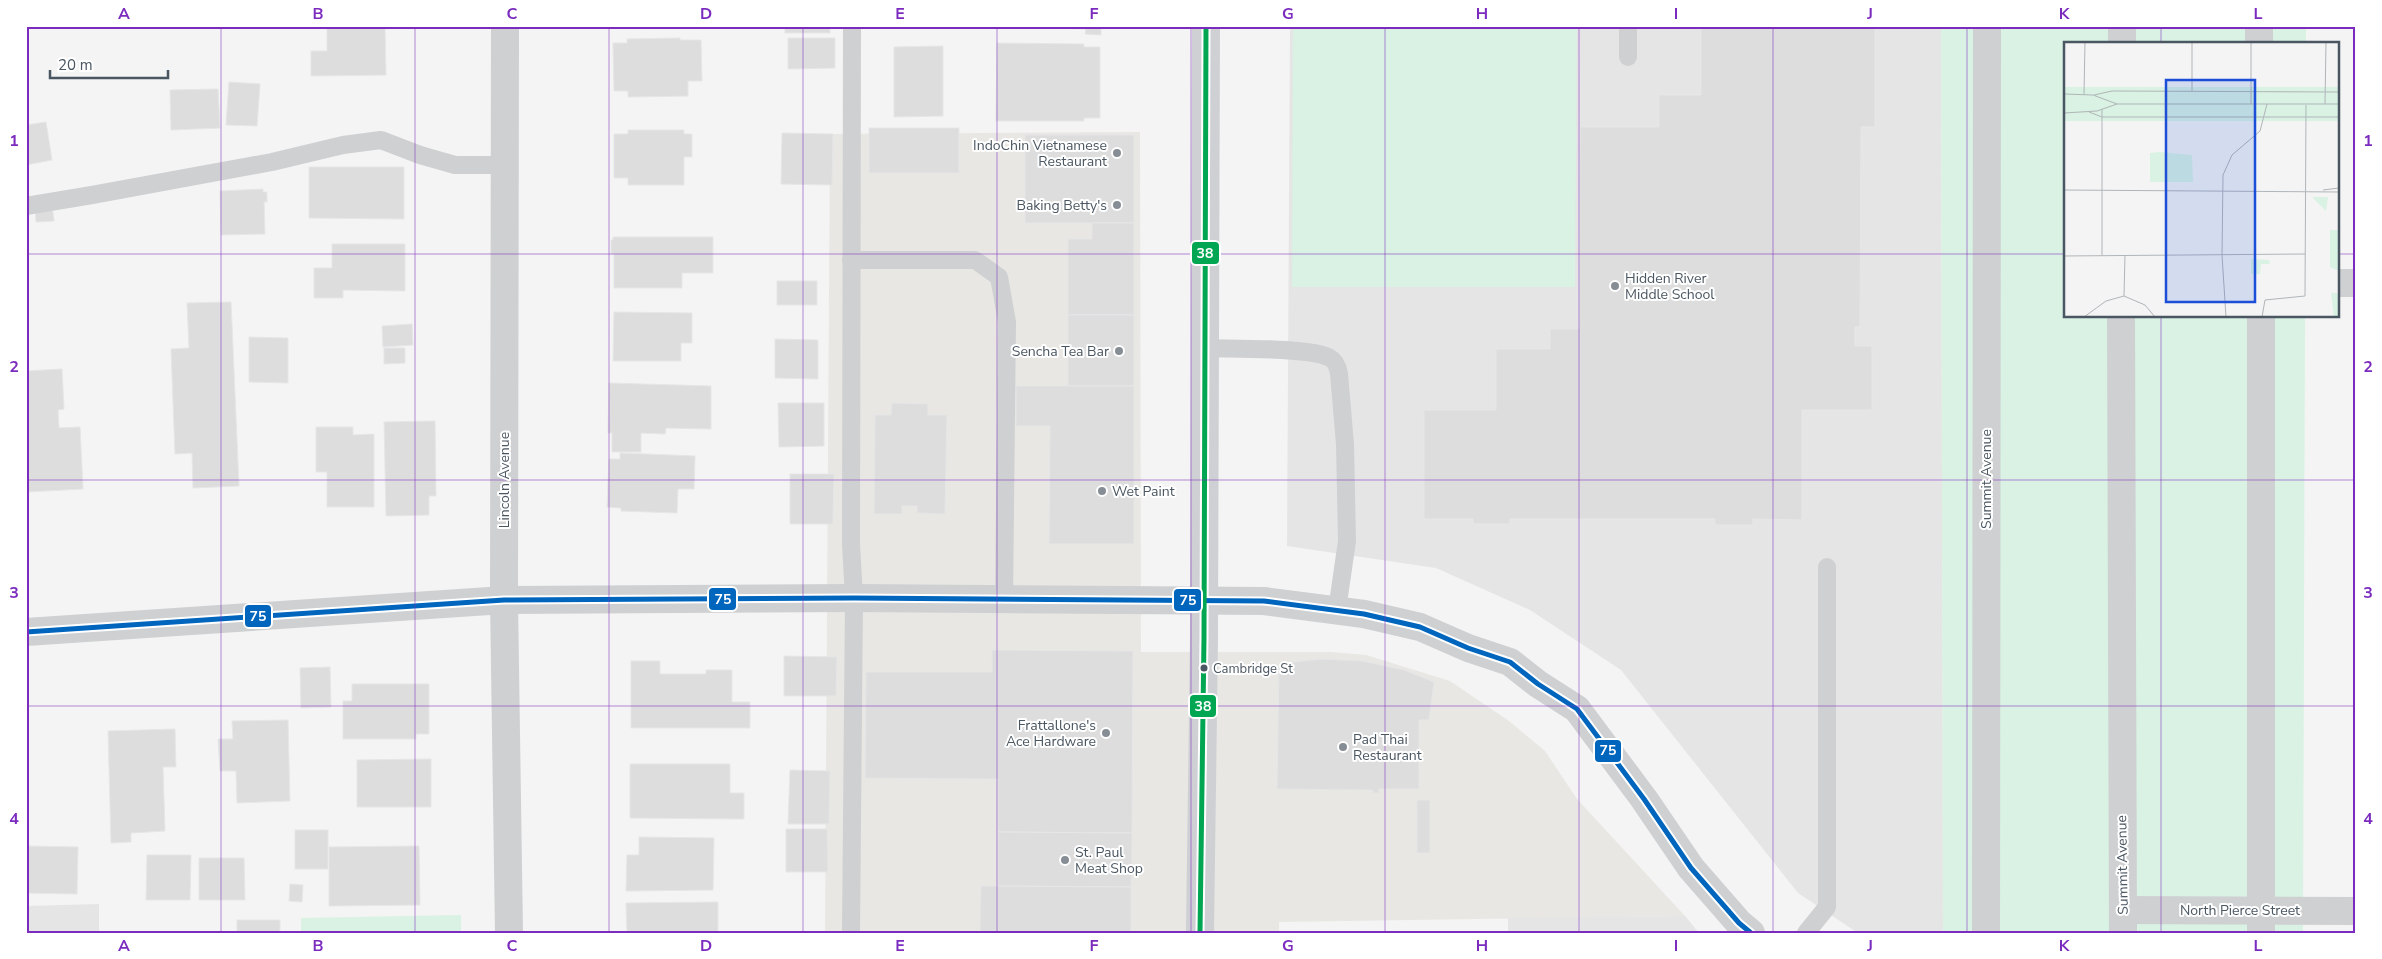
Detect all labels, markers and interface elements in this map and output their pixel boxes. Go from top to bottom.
text: A [118,3,130,25]
text: B [312,3,324,25]
text: C [507,3,518,25]
text: D [700,3,712,25]
text: E [895,3,905,25]
text: F [1090,3,1099,25]
text: G [1282,3,1294,25]
text: H [1476,3,1488,25]
text: I [1674,3,1678,25]
text: J [1866,3,1873,25]
text: K [2059,3,2071,25]
text: L [2254,3,2263,25]
inset map [2064,42,2340,318]
scale bar [50,48,168,80]
text: 20 m [58,55,93,75]
text: 1 [9,130,19,152]
text: 1 [2363,130,2373,152]
place label: IndoChin Vietnamese Restaurant [973,136,1107,171]
marker: IndoChin Vietnamese Restaurant [1111,147,1123,159]
place label: Baking Betty's [1016,196,1107,215]
marker: Baking Betty's [1111,199,1123,211]
line badge: 38 [1191,241,1220,265]
text: 38 [1197,244,1213,263]
place label: Hidden River Middle School [1625,269,1715,304]
marker: Hidden River Middle School [1609,280,1621,292]
place label: Sencha Tea Bar [1012,342,1109,361]
marker: Sencha Tea Bar [1113,345,1125,357]
text: 2 [9,356,19,378]
text: 2 [2363,356,2373,378]
street label: Summit Avenue [1977,429,1996,529]
street label: Lincoln Avenue [495,432,514,528]
place label: Wet Paint [1112,482,1175,501]
marker: Wet Paint [1096,485,1108,497]
text: 3 [9,582,19,604]
text: 3 [2363,582,2373,604]
line badge: 75 [708,587,737,611]
line badge: 75 [1173,588,1202,612]
text: 75 [715,590,731,609]
text: 75 [1180,591,1196,610]
line badge: 75 [244,604,272,628]
text: 75 [250,607,266,626]
place label: Cambridge St [1213,660,1293,678]
marker: Cambridge St [1199,663,1209,673]
line badge: 38 [1189,694,1217,718]
text: 38 [1195,697,1211,716]
place label: Frattallone's Ace Hardware [1006,716,1096,751]
marker: Frattallone's Ace Hardware [1100,727,1112,739]
place label: Pad Thai Restaurant [1353,730,1422,765]
line badge: 75 [1594,739,1622,763]
marker: Pad Thai Restaurant [1337,741,1349,753]
text: 75 [1600,741,1616,760]
text: 4 [9,808,19,830]
text: 4 [2363,808,2373,830]
street label: Summit Avenue [2112,815,2133,915]
place label: St. Paul Meat Shop [1075,843,1143,878]
marker: St. Paul Meat Shop [1059,854,1071,866]
street label: North Pierce Street [2180,901,2300,920]
text: A [118,935,130,957]
text: B [312,935,324,957]
text: C [507,935,518,957]
text: D [700,935,712,957]
text: E [895,935,905,957]
text: F [1090,935,1099,957]
text: G [1282,935,1294,957]
text: H [1476,935,1488,957]
text: I [1674,935,1678,957]
text: J [1866,935,1873,957]
text: K [2059,935,2071,957]
text: L [2254,935,2263,957]

